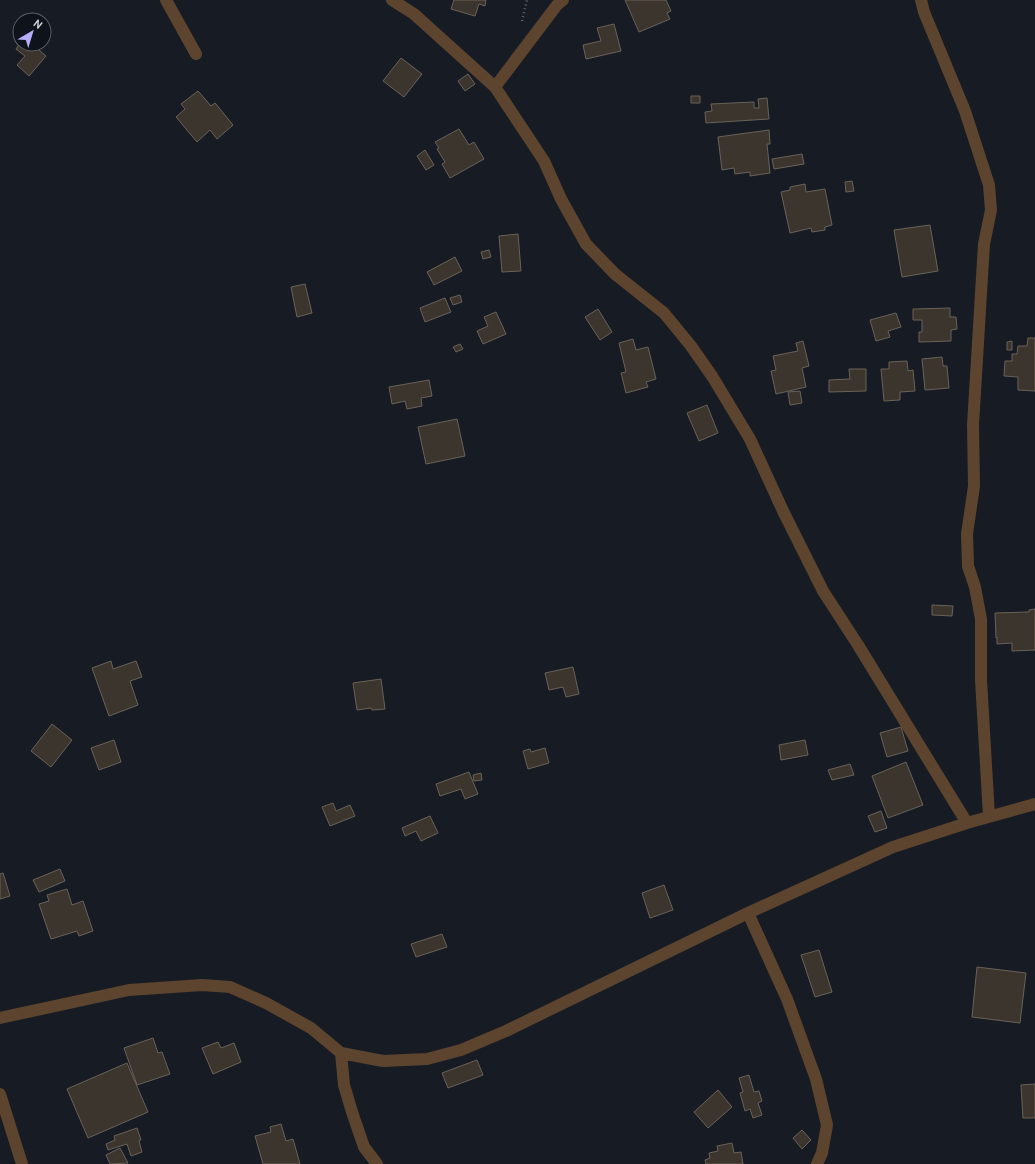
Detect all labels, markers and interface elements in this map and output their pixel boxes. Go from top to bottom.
north arrow [12,12,52,52]
text: N [30,17,45,33]

